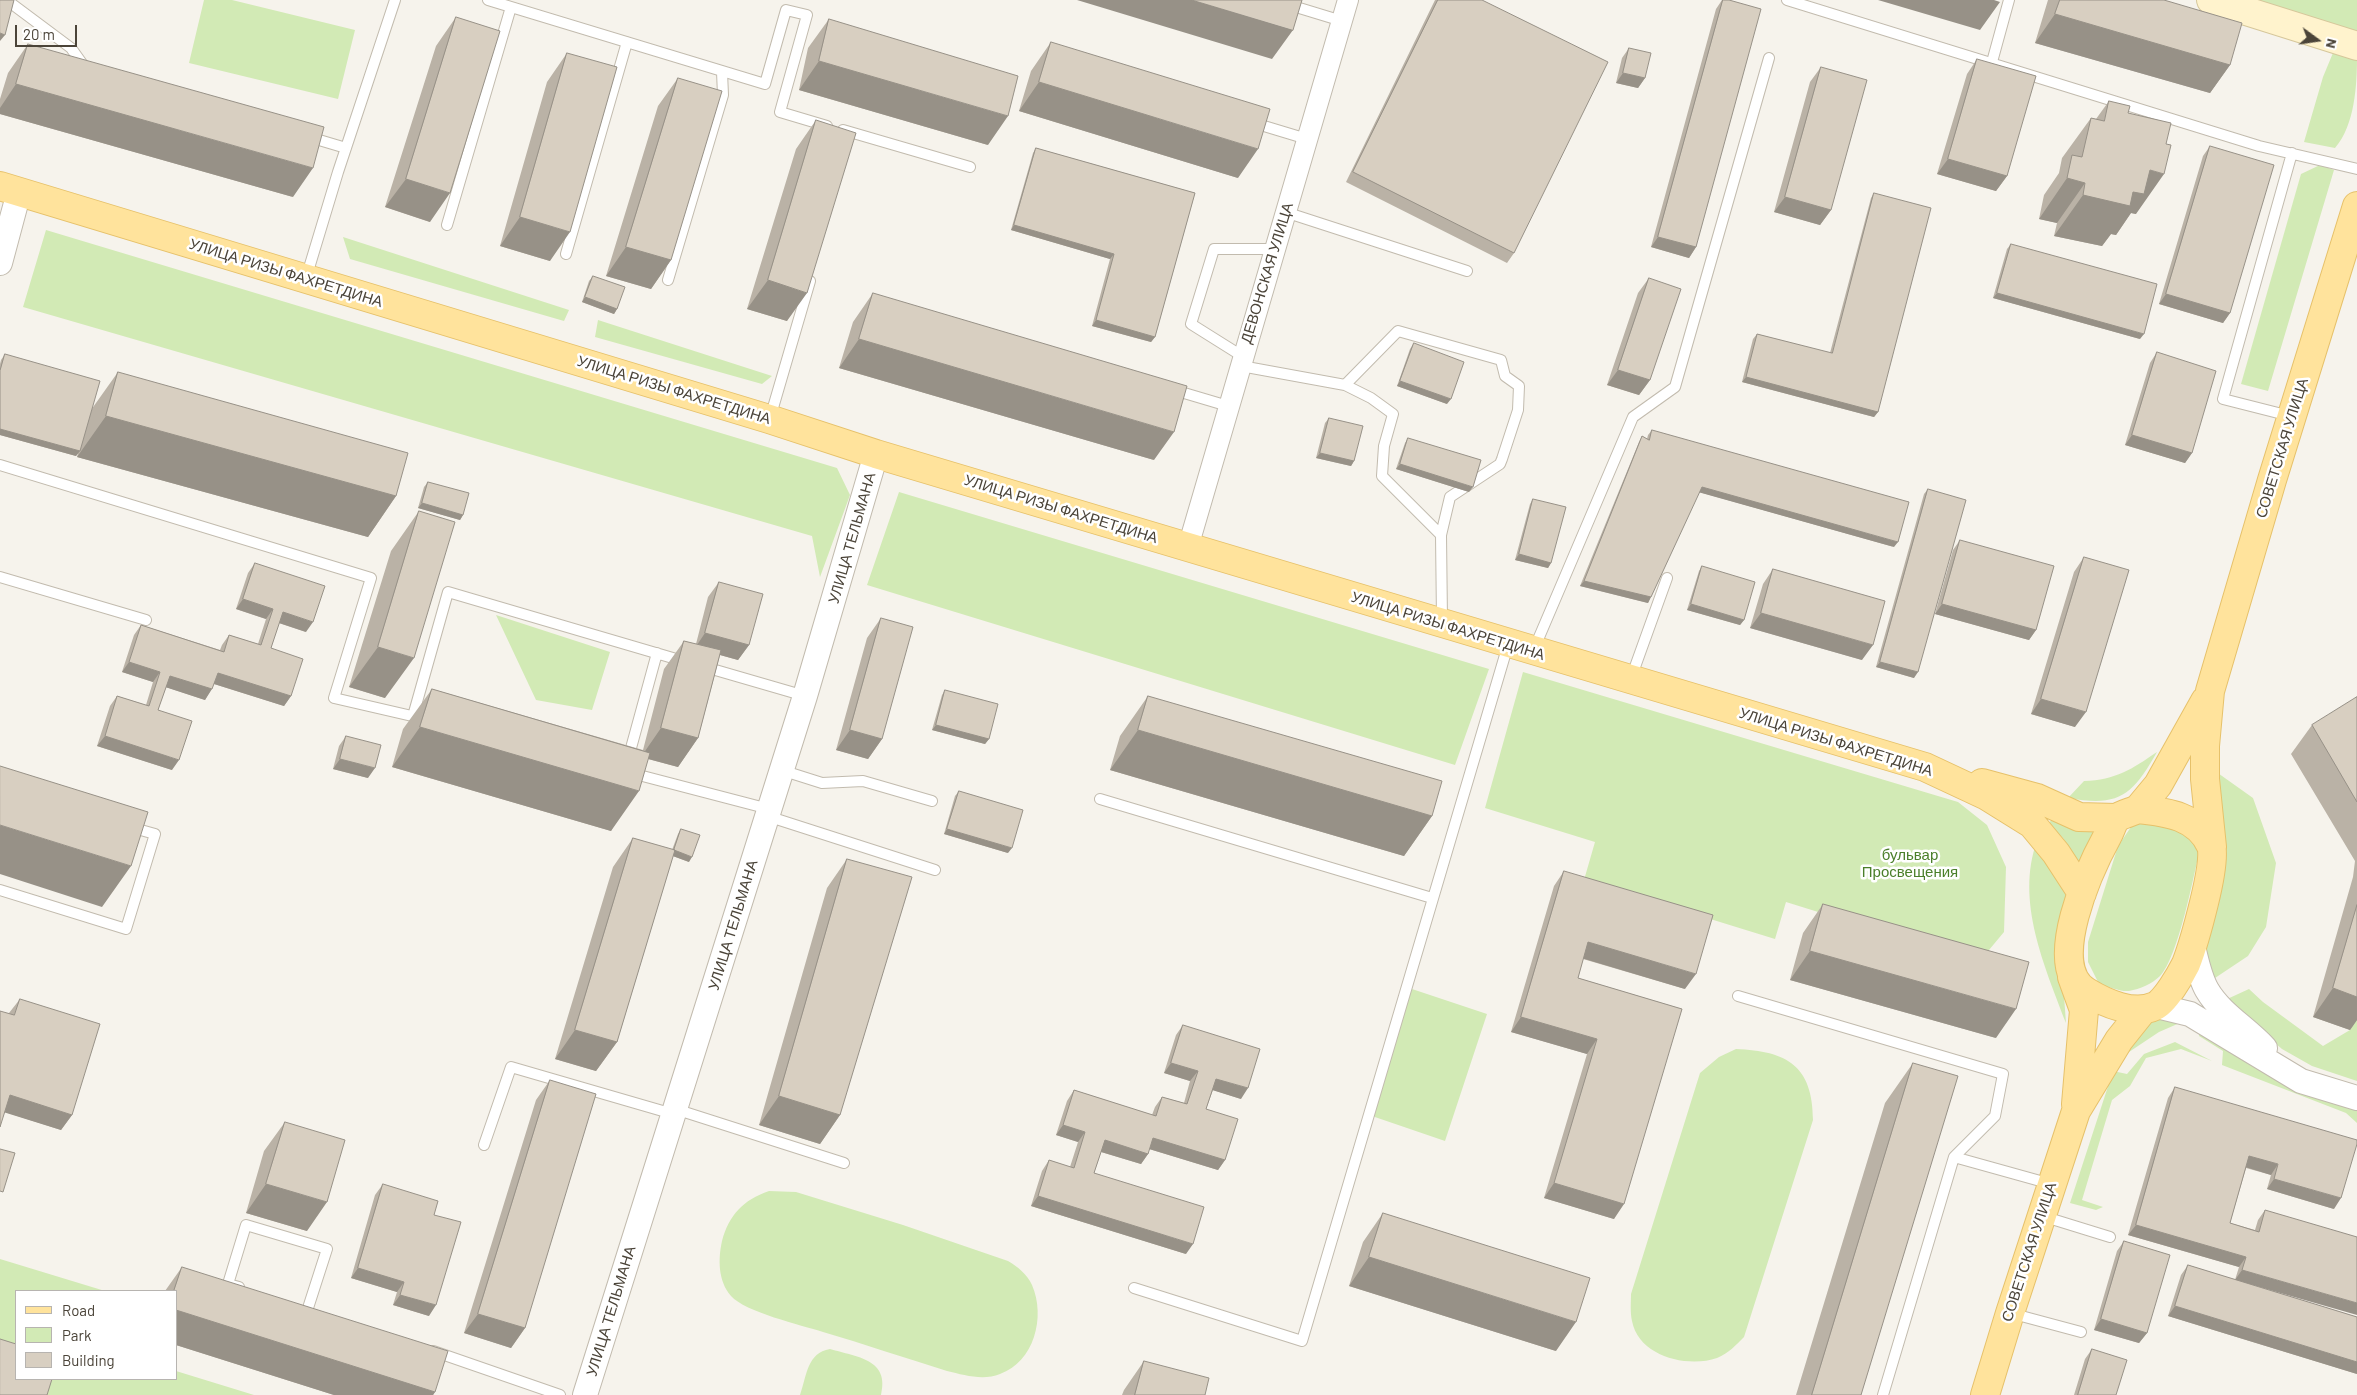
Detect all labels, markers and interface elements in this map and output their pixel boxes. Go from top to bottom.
scale bar [18,15,80,47]
north arrow [2292,15,2342,65]
text: 20 m [23,25,55,43]
text: N [2323,37,2341,50]
street label: ДЕВОНСКАЯ УЛИЦА [1237,200,1297,346]
street label: УЛИЦА РИЗЫ ФАХРЕТДИНА [187,235,385,311]
street label: УЛИЦА РИЗЫ ФАХРЕТДИНА [575,352,773,428]
street label: СОВЕТСКАЯ УЛИЦА [2252,376,2312,520]
street label: УЛИЦА ТЕЛЬМАНА [825,470,879,606]
street label: УЛИЦА РИЗЫ ФАХРЕТДИНА [962,471,1160,547]
street label: УЛИЦА РИЗЫ ФАХРЕТДИНА [1349,588,1547,664]
street label: УЛИЦА РИЗЫ ФАХРЕТДИНА [1737,704,1935,780]
park label: бульвар Просвещения [1862,846,1958,881]
street label: УЛИЦА ТЕЛЬМАНА [705,858,761,992]
street label: СОВЕТСКАЯ УЛИЦА [1998,1180,2060,1324]
street label: УЛИЦА ТЕЛЬМАНА [583,1244,639,1378]
legend [15,1290,178,1380]
text: Road [62,1301,95,1319]
text: Park [62,1326,91,1344]
text: Building [62,1351,115,1369]

